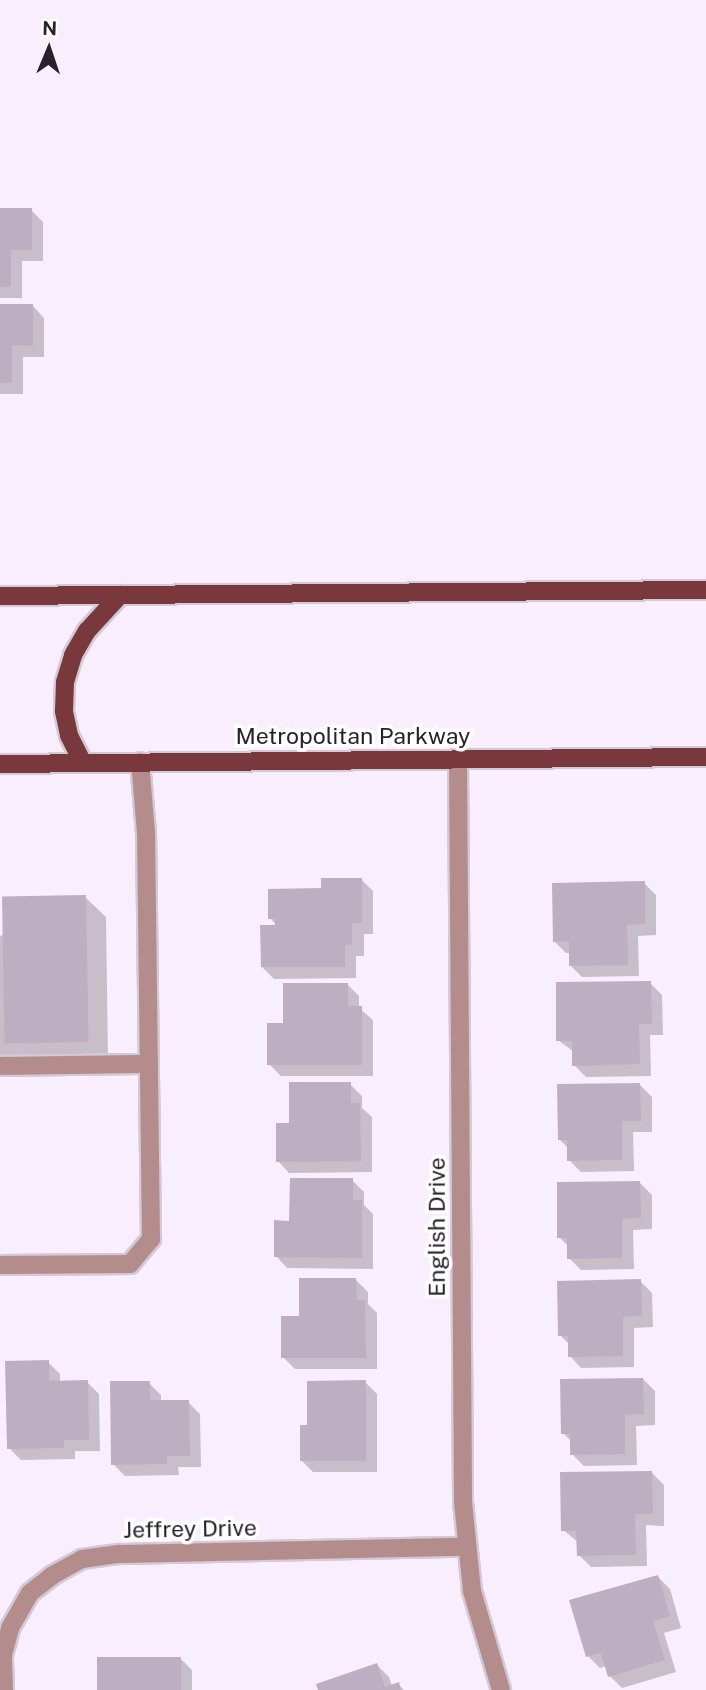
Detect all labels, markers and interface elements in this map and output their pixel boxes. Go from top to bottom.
north arrow [14,14,84,84]
text: N [42,17,58,39]
street label: Metropolitan Parkway [236,722,470,750]
street label: English Drive [423,1157,451,1297]
street label: Jeffrey Drive [123,1514,257,1544]

